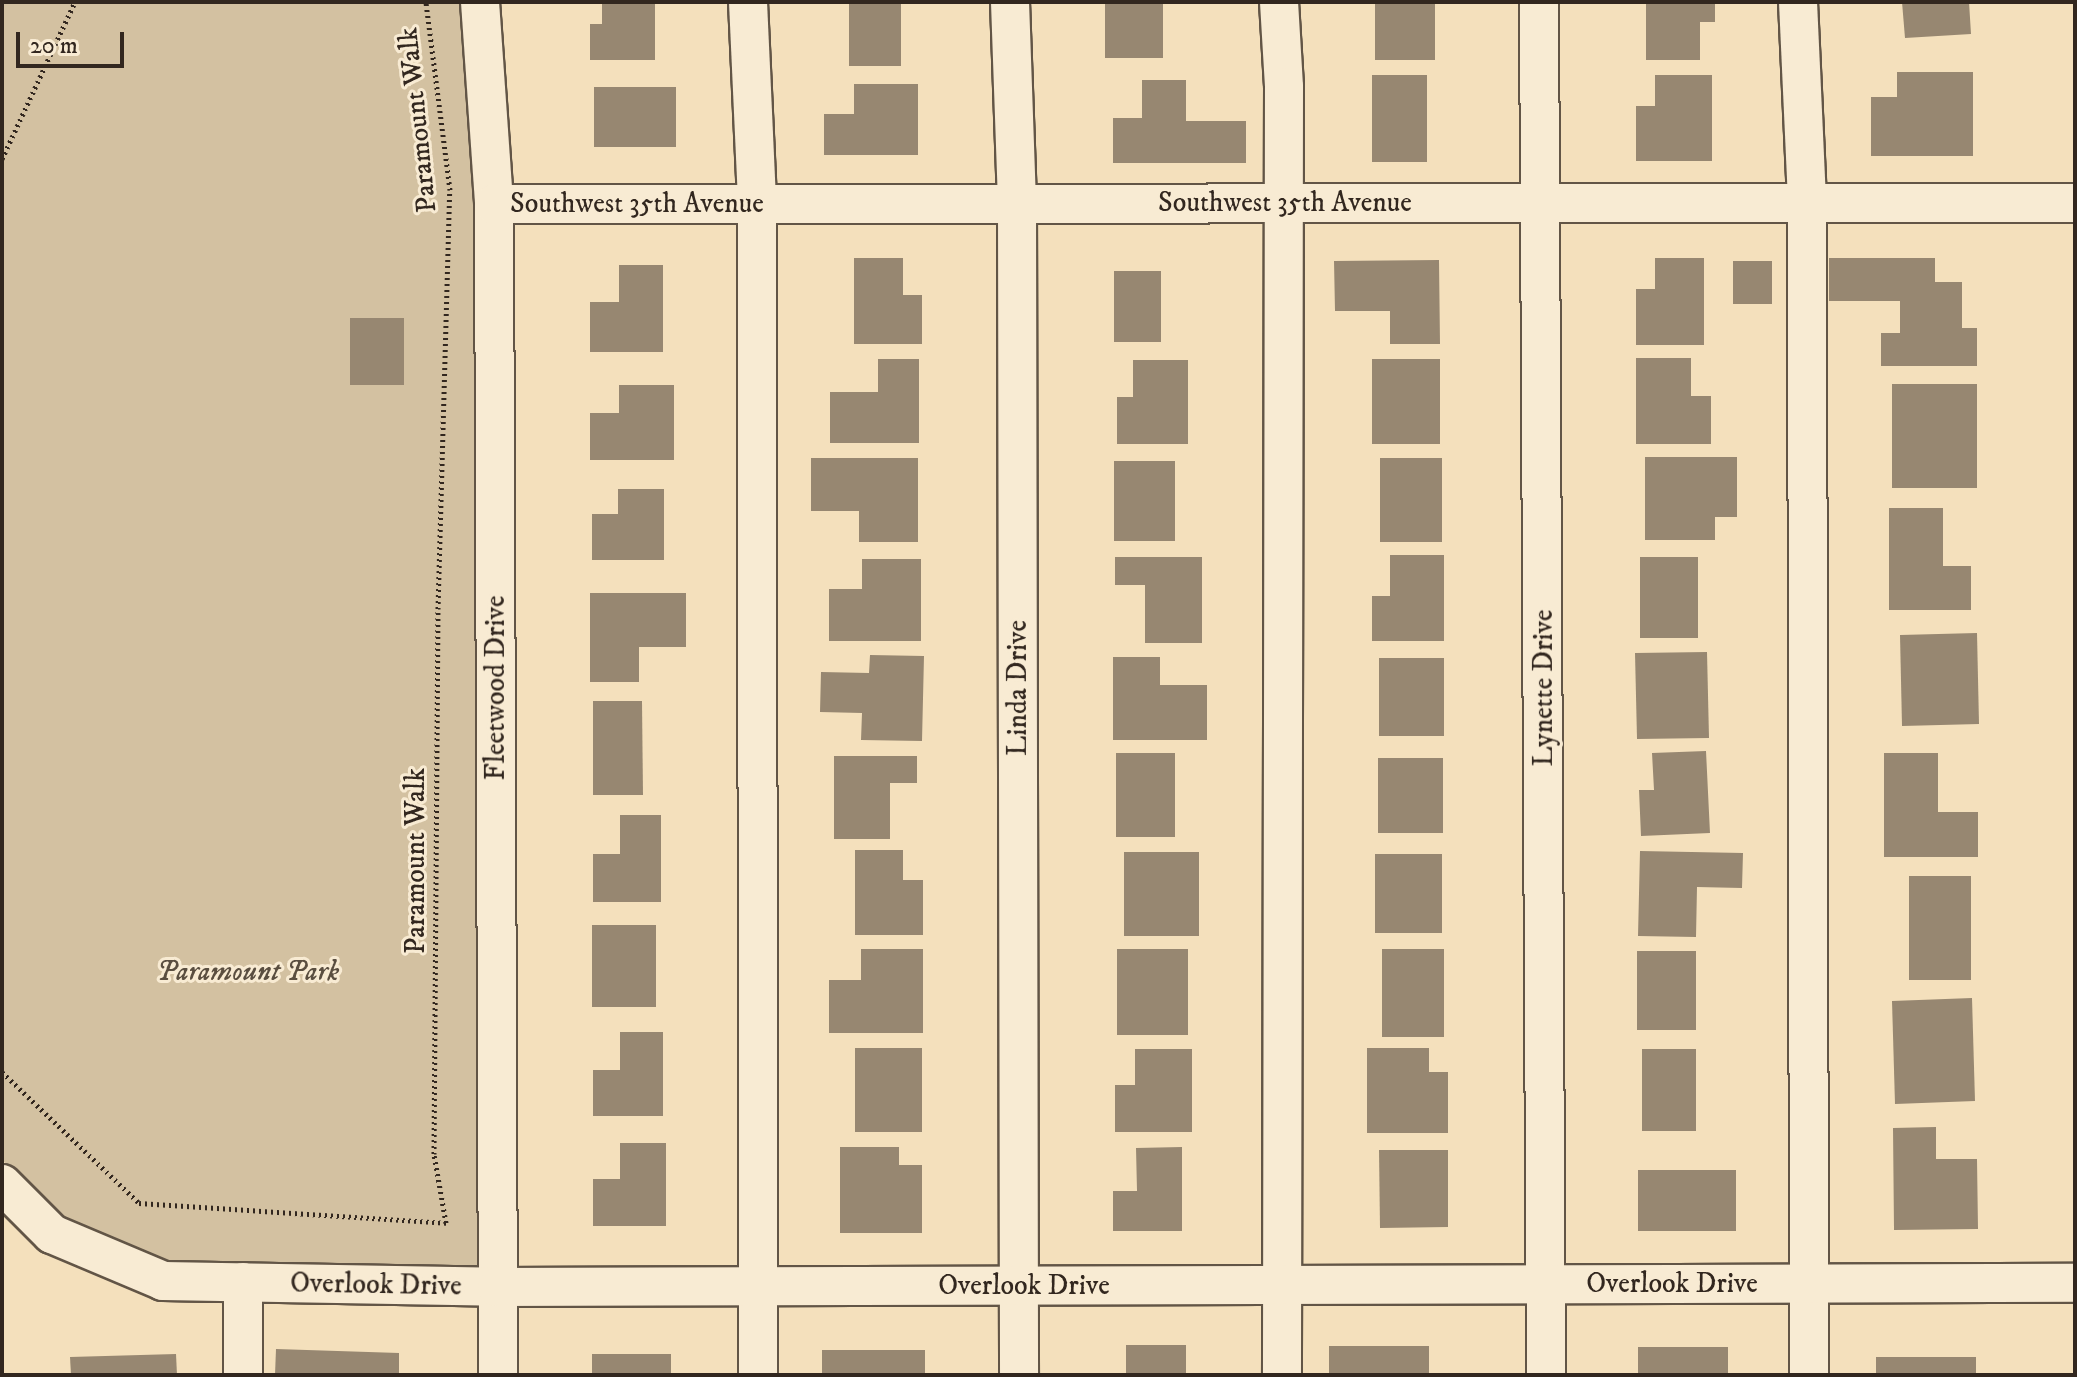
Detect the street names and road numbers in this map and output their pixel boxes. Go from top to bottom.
street label: Paramount Walk [392,26,444,214]
street label: Southwest 35th Avenue [1158,186,1412,220]
street label: Southwest 35th Avenue [510,187,764,221]
street label: Fleetwood Drive [479,595,513,781]
street label: Lynette Drive [1527,609,1561,767]
street label: Linda Drive [1001,620,1035,756]
street label: Paramount Walk [399,768,433,954]
street label: Overlook Drive [290,1267,462,1303]
street label: Overlook Drive [1586,1267,1758,1301]
street label: Overlook Drive [938,1269,1110,1303]

